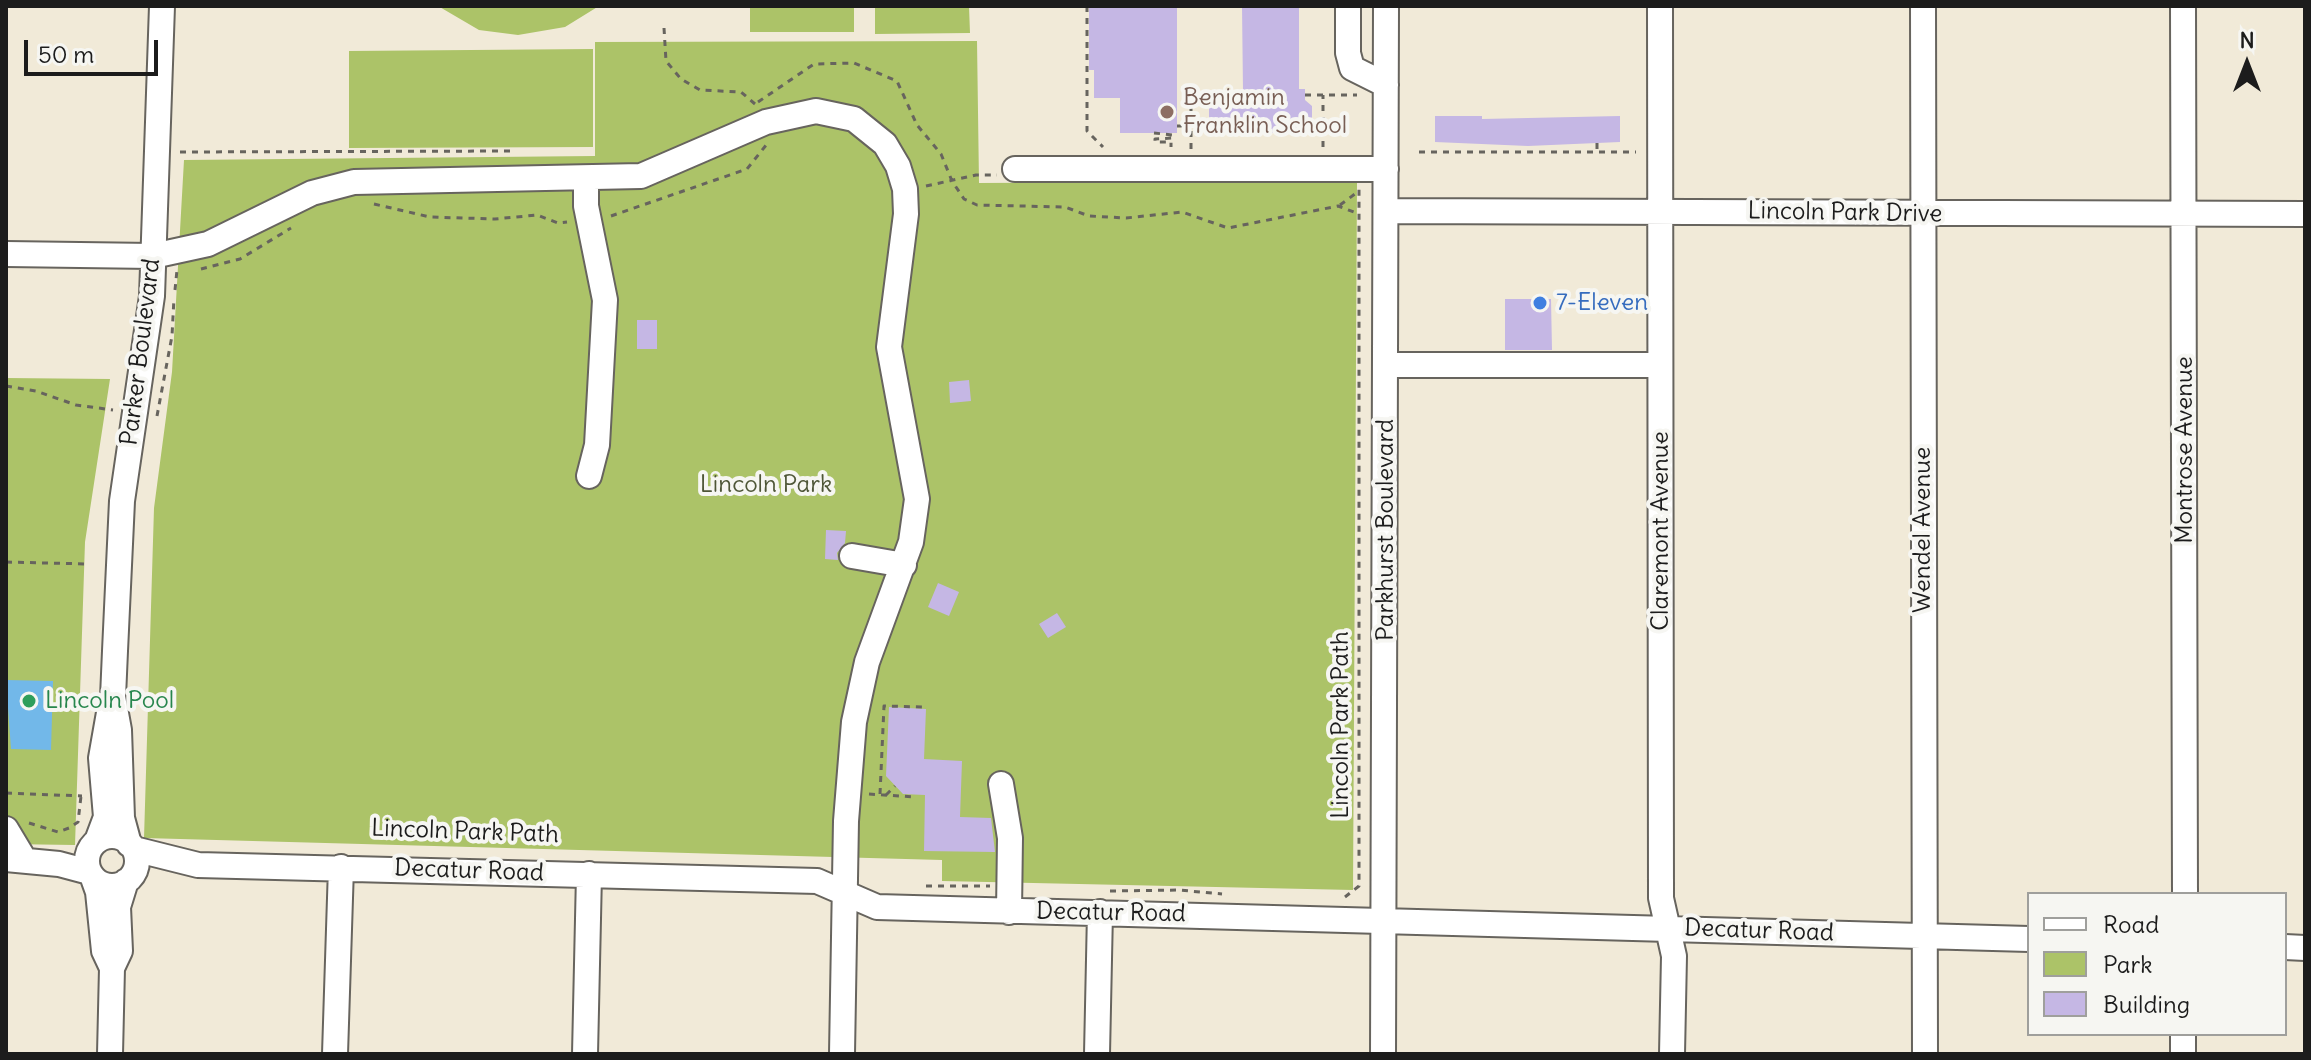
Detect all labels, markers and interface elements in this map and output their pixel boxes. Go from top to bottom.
scale bar [28,24,162,74]
north arrow [2207,24,2287,104]
text: N [2239,26,2255,54]
text: 50 m [38,39,94,69]
place label: Benjamin Franklin School [1183,84,1347,140]
marker: Benjamin Franklin School [1158,103,1176,121]
street label: Lincoln Park Drive [1747,197,1943,229]
street label: Parker Boulevard [115,257,167,447]
place label: 7-Eleven [1556,289,1648,317]
marker: 7-Eleven [1531,294,1549,312]
street label: Montrose Avenue [2171,356,2199,544]
street label: Parkhurst Boulevard [1372,419,1400,641]
street label: Claremont Avenue [1647,431,1675,631]
street label: Wendel Avenue [1909,447,1937,613]
park label: Lincoln Park [700,471,832,499]
street label: Lincoln Park Path [1327,631,1355,819]
place label: Lincoln Pool [45,687,174,715]
marker: Lincoln Pool [20,692,38,710]
street label: Lincoln Park Path [371,814,559,850]
street label: Decatur Road [394,854,544,888]
legend [2027,892,2287,1036]
street label: Decatur Road [1036,897,1186,929]
text: Road [2103,909,2159,939]
street label: Decatur Road [1684,914,1834,948]
text: Park [2103,949,2153,979]
text: Building [2103,989,2190,1019]

